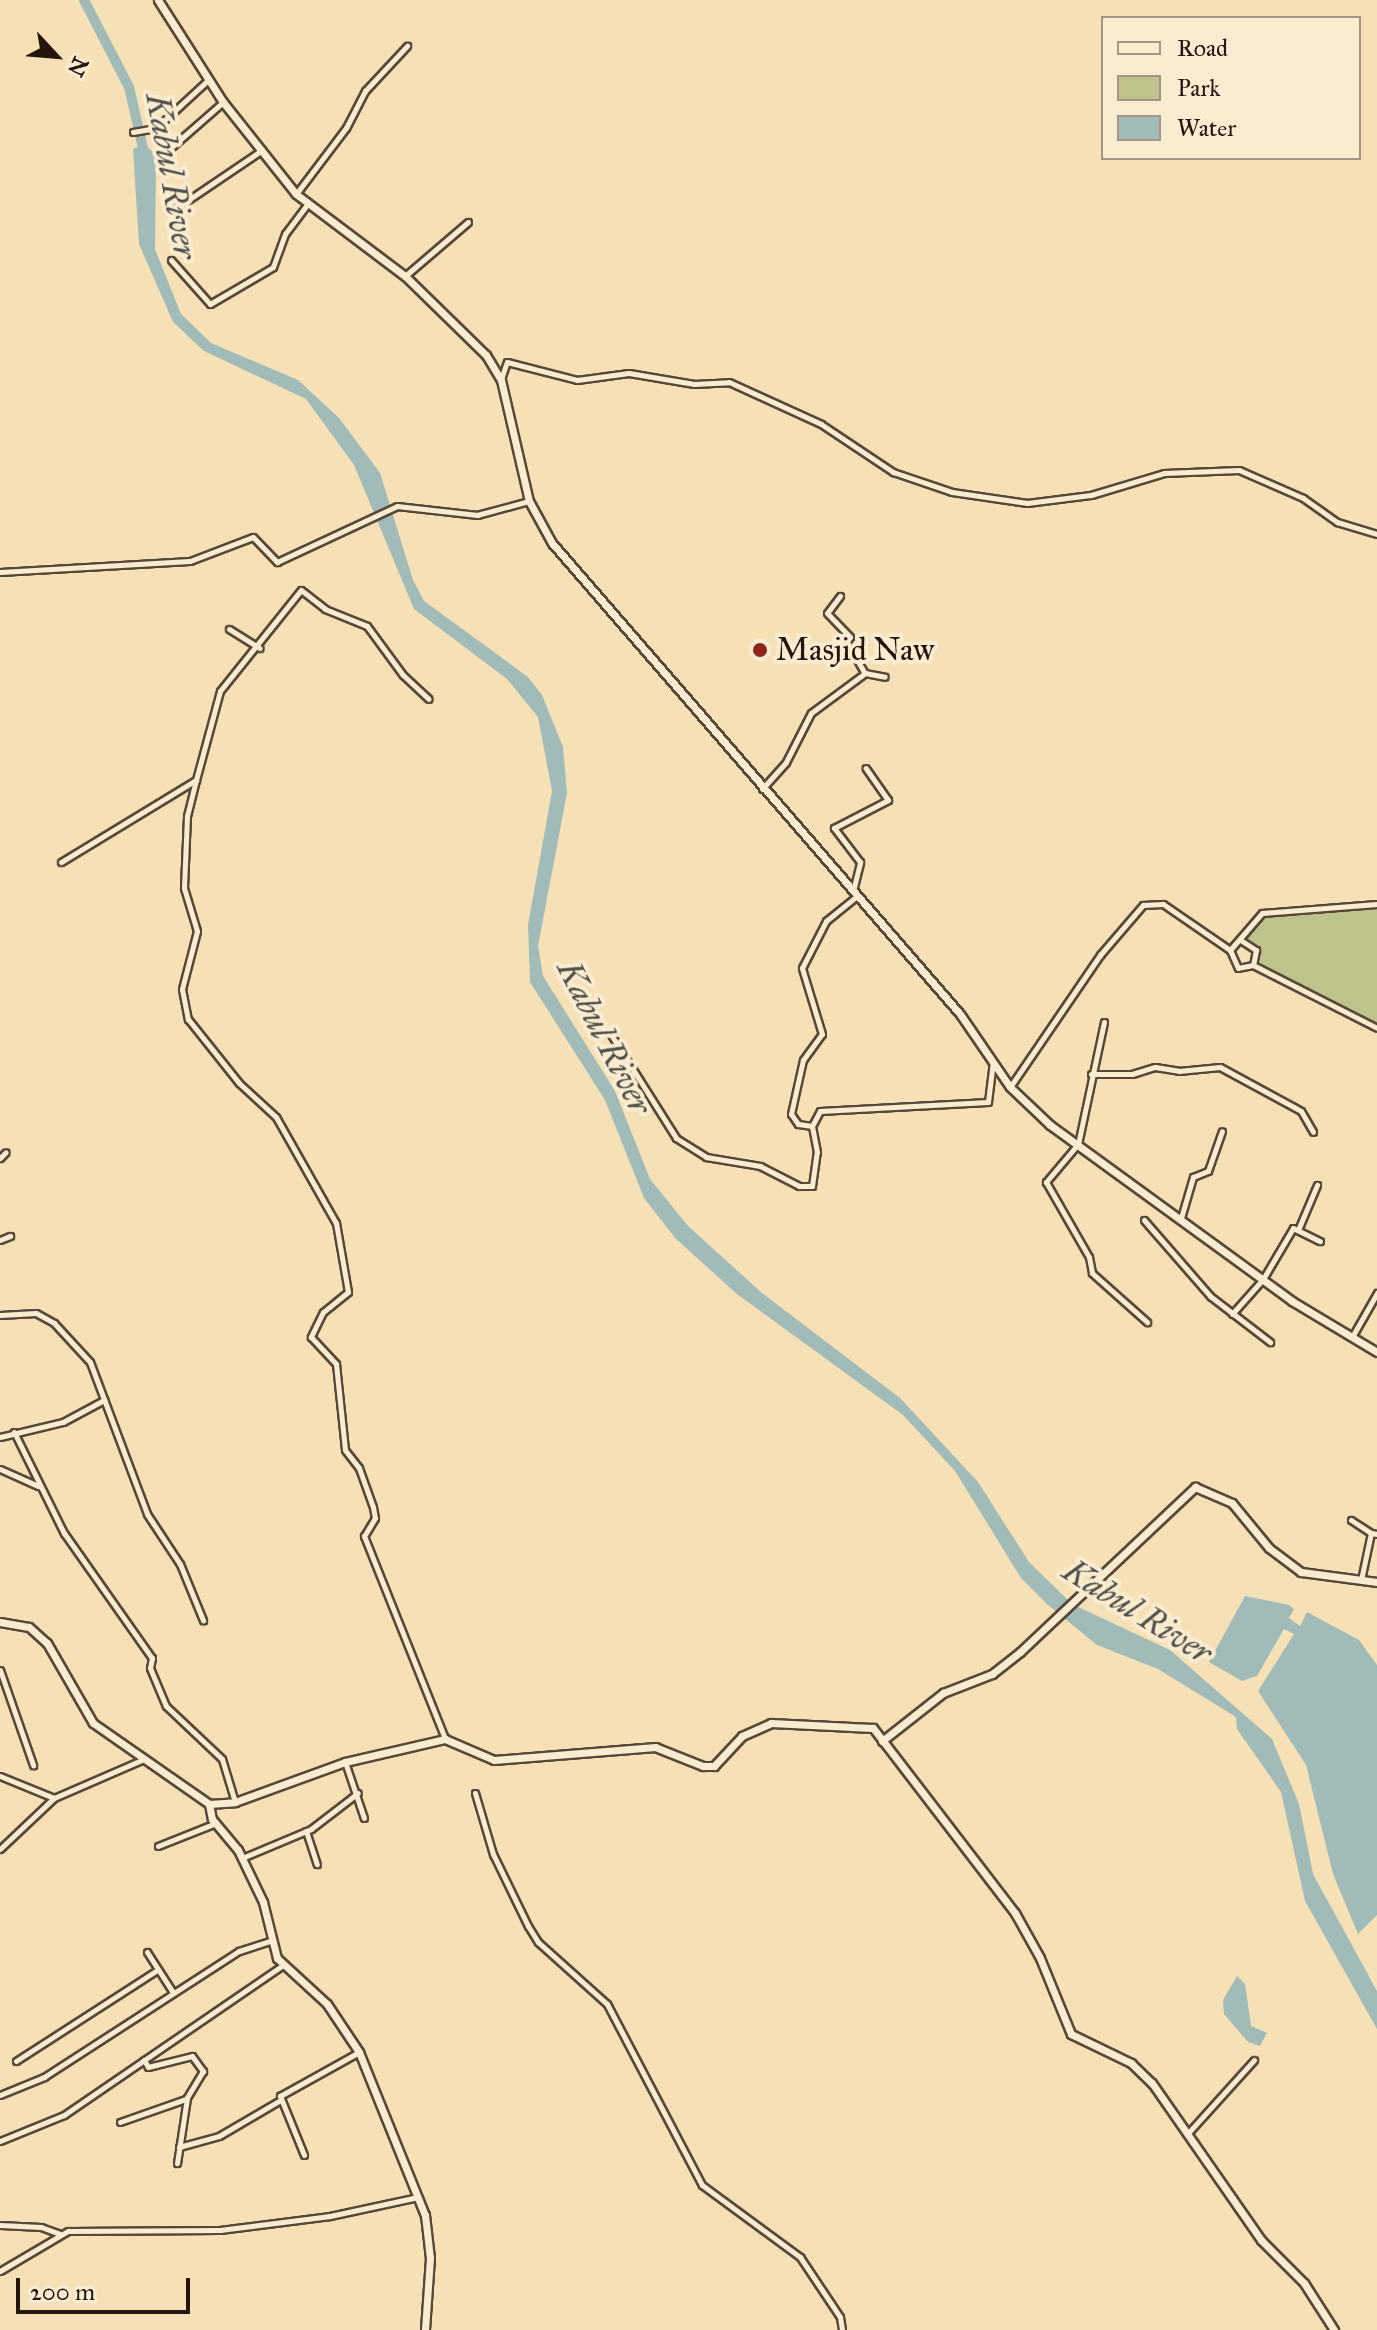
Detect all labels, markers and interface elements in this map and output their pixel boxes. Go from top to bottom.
north arrow [16,16,96,96]
legend [1101,16,1361,160]
text: Road [1177,33,1228,63]
text: N [62,52,94,81]
text: Park [1177,73,1220,103]
water label: Kabul River [137,90,207,262]
text: Water [1177,113,1236,143]
place label: Masjid Naw [776,631,934,669]
marker: Masjid Naw [751,641,769,659]
water label: Kabul River [549,953,661,1121]
water label: Kabul River [1056,1549,1220,1673]
scale bar [20,2262,194,2312]
text: 200 m [30,2277,95,2307]

